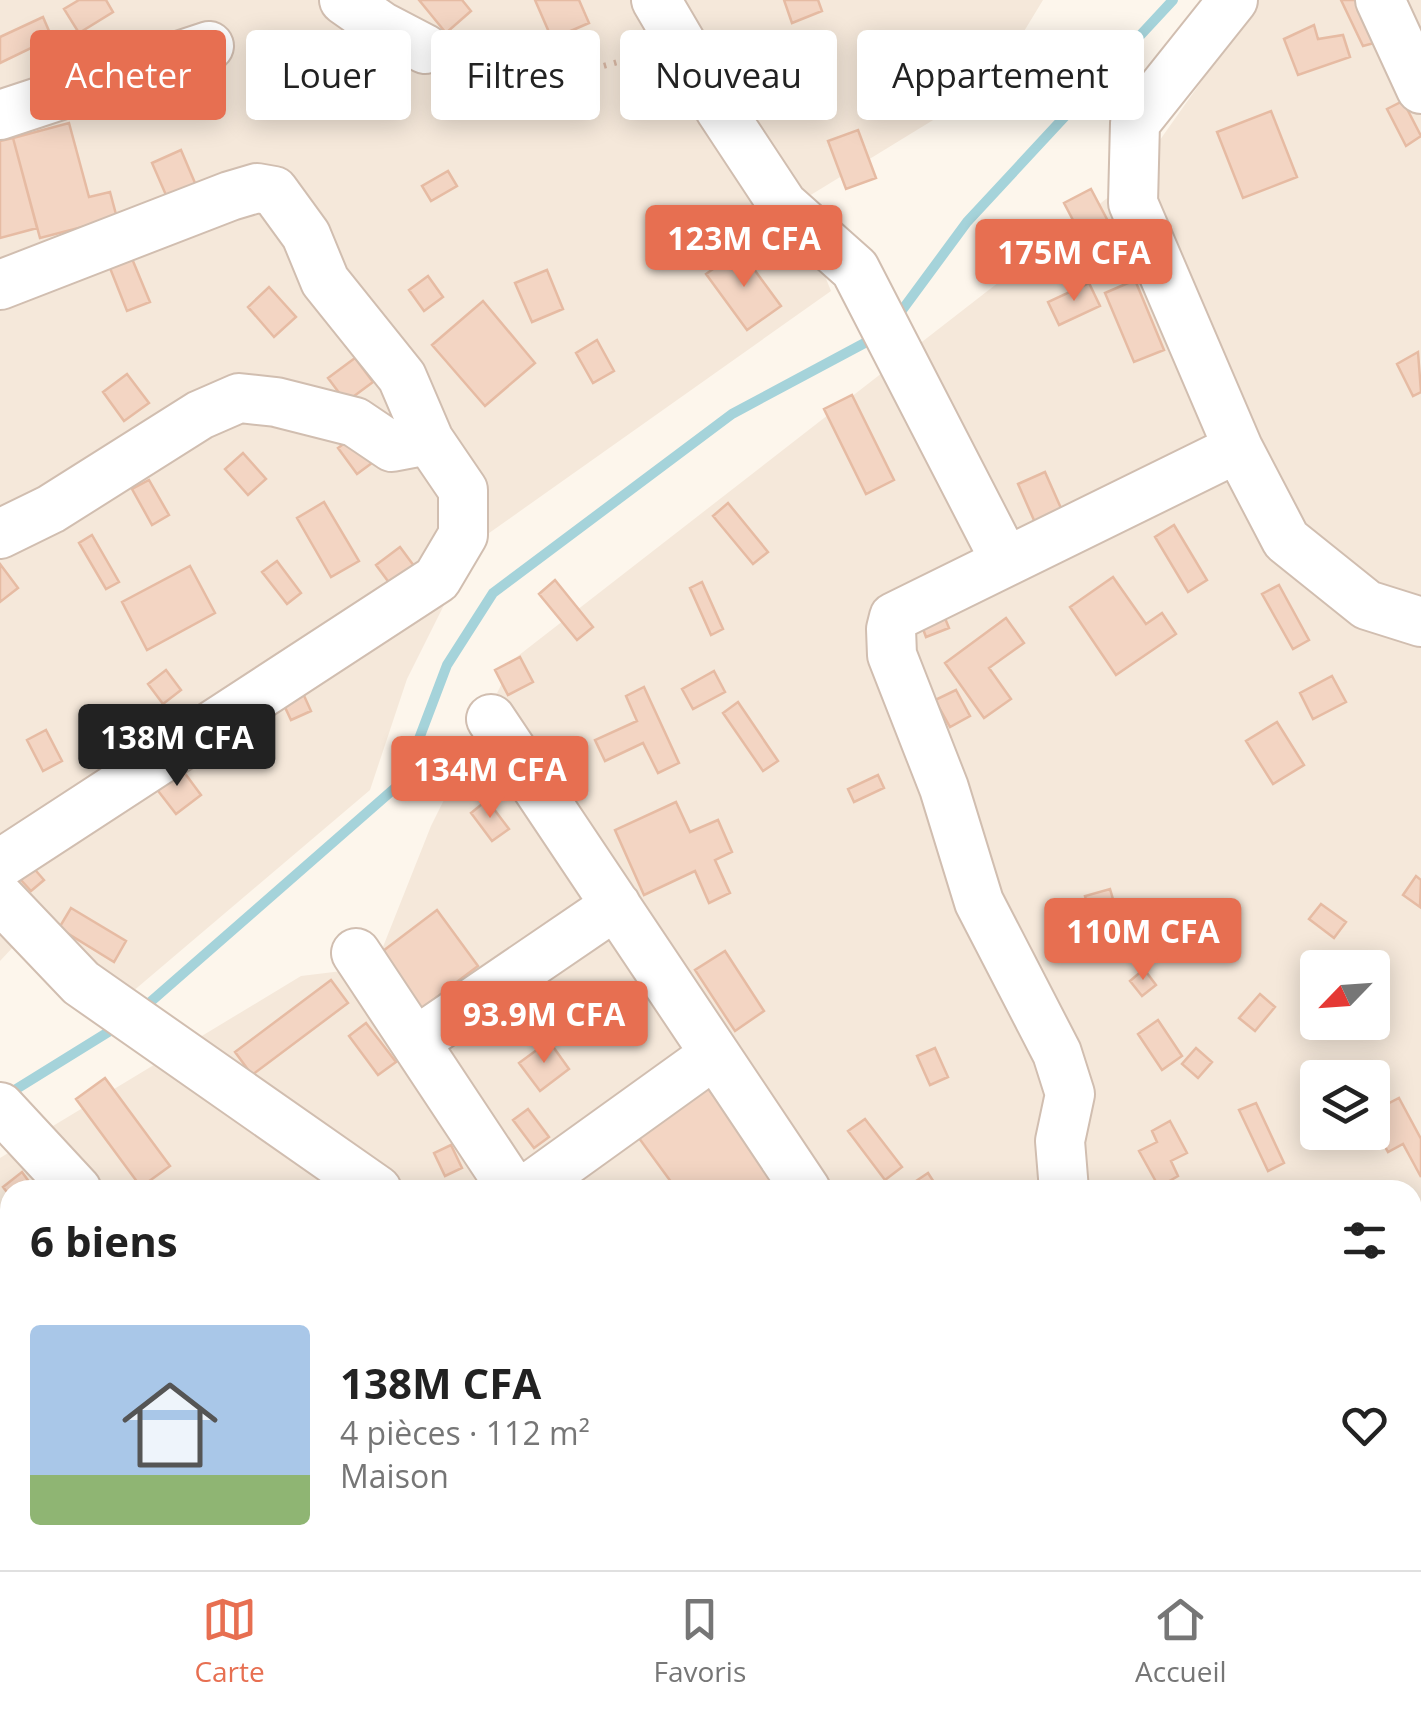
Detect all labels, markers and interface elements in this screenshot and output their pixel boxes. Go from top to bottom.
chip: Acheter [30,30,226,120]
chip: Louer [246,30,411,120]
chip: Filtres [431,30,600,120]
chip: Nouveau [620,30,837,120]
chip: Appartement [857,30,1144,120]
pin: 123M CFA [641,205,847,290]
text: 123M CFA [667,216,821,259]
pin: 175M CFA [971,219,1177,304]
text: 175M CFA [997,230,1151,273]
pin: 138M CFA [74,704,280,789]
text: 138M CFA [100,715,254,758]
pin: 134M CFA [387,736,593,821]
text: 134M CFA [413,747,567,790]
pin: 110M CFA [1040,898,1246,983]
text: 110M CFA [1066,909,1220,952]
north arrow [1300,950,1390,1040]
map controls [1300,950,1390,1150]
pin: 93.9M CFA [430,981,658,1066]
text: 93.9M CFA [463,992,625,1035]
button: layers [1300,1060,1390,1150]
text: 6 biens [30,1212,178,1269]
icon: filters [1337,1213,1392,1268]
text: 138M CFA [340,1354,541,1411]
icon: home [110,1365,230,1485]
icon: heart [1337,1398,1392,1453]
text: 4 pièces · 112 m² [340,1411,590,1454]
text: Maison [340,1454,449,1497]
tab: Carte [194,1592,265,1690]
tab: Favoris [654,1592,746,1690]
tab: Accueil [1135,1592,1227,1690]

